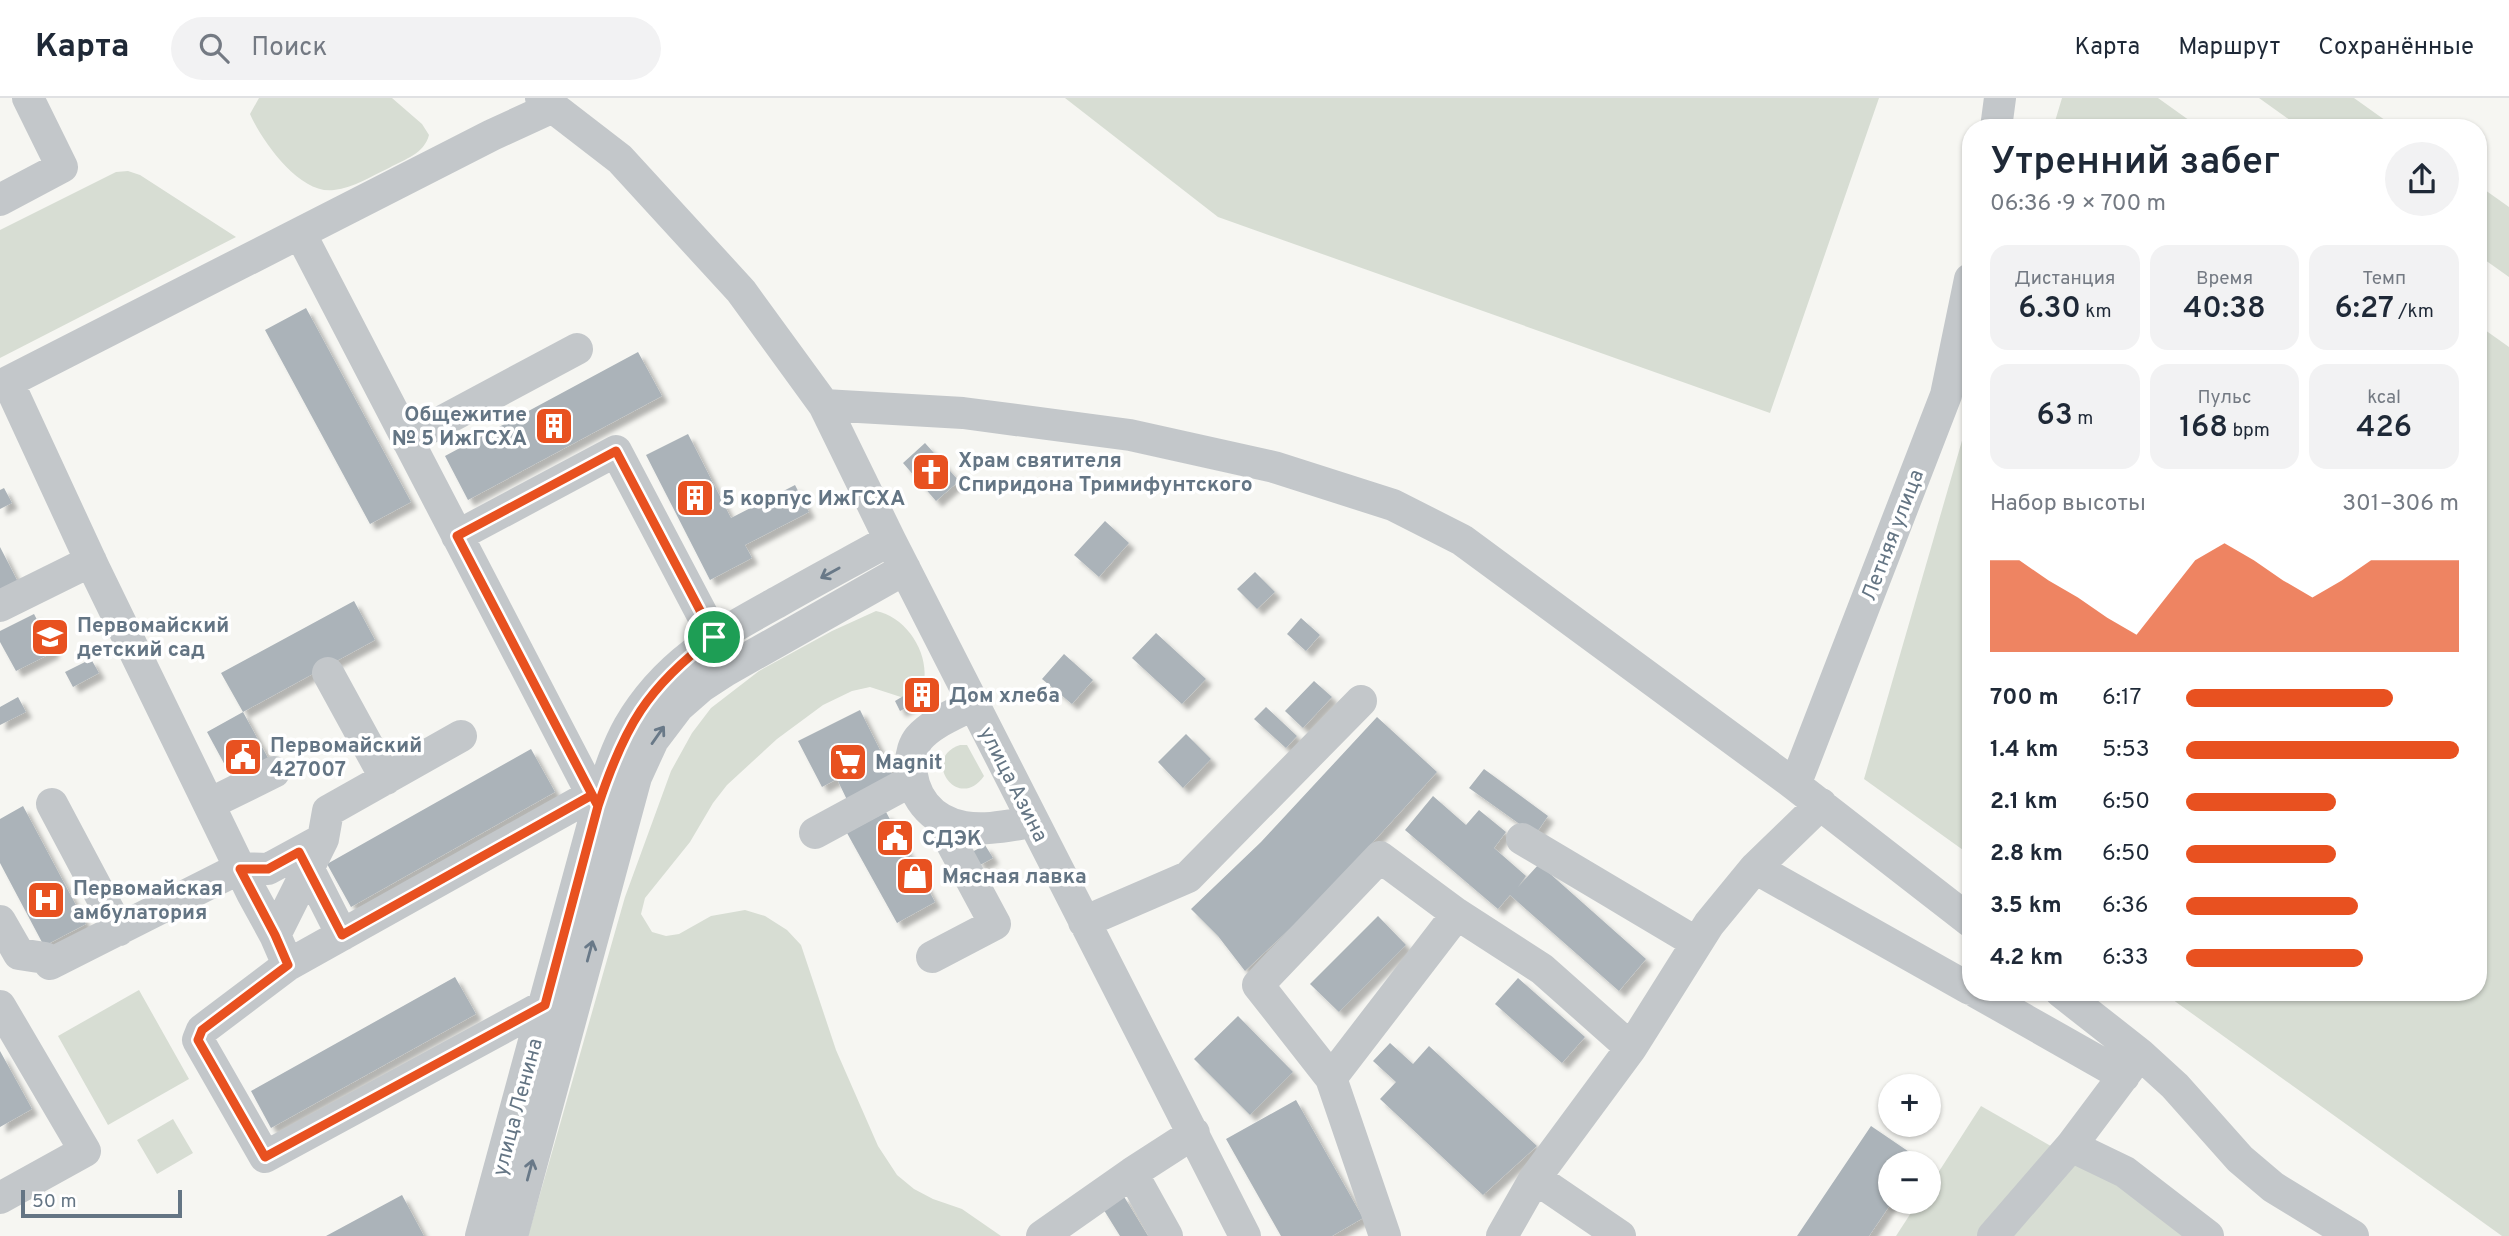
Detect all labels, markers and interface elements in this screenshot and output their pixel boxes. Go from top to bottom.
search box [171,17,661,80]
text: Карта [35,27,129,69]
icon: search [195,29,233,67]
text: Поиск [251,32,327,65]
text: Карта [2074,33,2140,63]
text: Маршрут [2178,33,2280,63]
text: Сохранённые [2318,33,2474,63]
text: Утренний забег [1990,139,2280,188]
button: share [2385,142,2459,216]
text: 06:36 · 9 × 700 m [1990,190,2166,219]
text: Дистанция [2014,267,2115,291]
text: Время [2196,267,2253,291]
text: Темп [2362,267,2406,291]
text: 6.30 [2018,291,2081,328]
text: 40:38 [2183,291,2266,328]
text: 6:27 [2335,291,2394,328]
text: km [2081,300,2112,324]
text: /km [2394,300,2434,324]
text: Пульс [2197,386,2252,410]
text: kcal [2367,386,2401,410]
text: 63 [2036,398,2073,435]
place label: Общежитие № 5 ИжГСХА [392,402,527,453]
building icon: Общежитие № 5 ИжГСХА [533,405,575,447]
text: m [2073,407,2093,431]
text: 168 [2179,410,2228,447]
text: 426 [2356,410,2412,447]
text: bpm [2228,419,2270,443]
place label: Храм святителя Спиридона Тримифунтского [958,448,1253,499]
church icon: Храм святителя Спиридона Тримифунтского [910,451,952,493]
street label: Летняя улица [1856,466,1931,605]
building icon: 5 корпус ИжГСХА [674,477,716,519]
place label: 5 корпус ИжГСХА [722,486,905,513]
text: Набор высоты [1990,490,2146,519]
text: 301–306 m [2342,490,2459,519]
one-way arrow [821,566,841,580]
pin [684,607,744,667]
place label: Первомайский детский сад [77,613,229,664]
school or university icon: Первомайский детский сад [29,616,71,658]
icon: arrive [695,618,733,656]
building icon: Дом хлеба [901,674,943,716]
place label: Дом хлеба [949,683,1060,710]
text: 700 m [1990,684,2059,713]
text: 6:17 [2102,684,2141,713]
street label: улица Азина [972,722,1053,847]
one-way arrow [651,726,665,745]
place label: Первомайский 427007 [270,733,422,784]
public building icon: Первомайский 427007 [222,736,264,778]
text: 1.4 km [1990,736,2058,765]
text: 5:53 [2102,736,2150,765]
supermarket icon: Magnit [827,741,869,783]
place label: Magnit [875,750,943,777]
text: 2.1 km [1990,788,2058,817]
text: 6:50 [2102,788,2150,817]
public building icon: СДЭК [874,817,916,859]
place label: СДЭК [922,826,982,853]
text: 2.8 km [1990,840,2063,869]
text: 6:50 [2102,840,2150,869]
shop icon: Мясная лавка [894,855,936,897]
place label: Мясная лавка [942,864,1087,891]
place label: Первомайская амбулатория [73,876,223,927]
hospital icon: Первомайская амбулатория [25,879,67,921]
text: 3.5 km [1990,892,2062,921]
text: 6:36 [2102,892,2148,921]
one-way arrow [584,940,597,963]
text: 4.2 km [1990,944,2063,973]
text: 6:33 [2102,944,2149,973]
street label: улица Ленина [487,1035,550,1179]
map controls [1878,1074,1941,1214]
button: + [1878,1074,1941,1137]
button: − [1878,1151,1941,1214]
one-way arrow [524,1159,537,1182]
scale bar [21,1187,182,1219]
text: 50 m [32,1190,77,1214]

